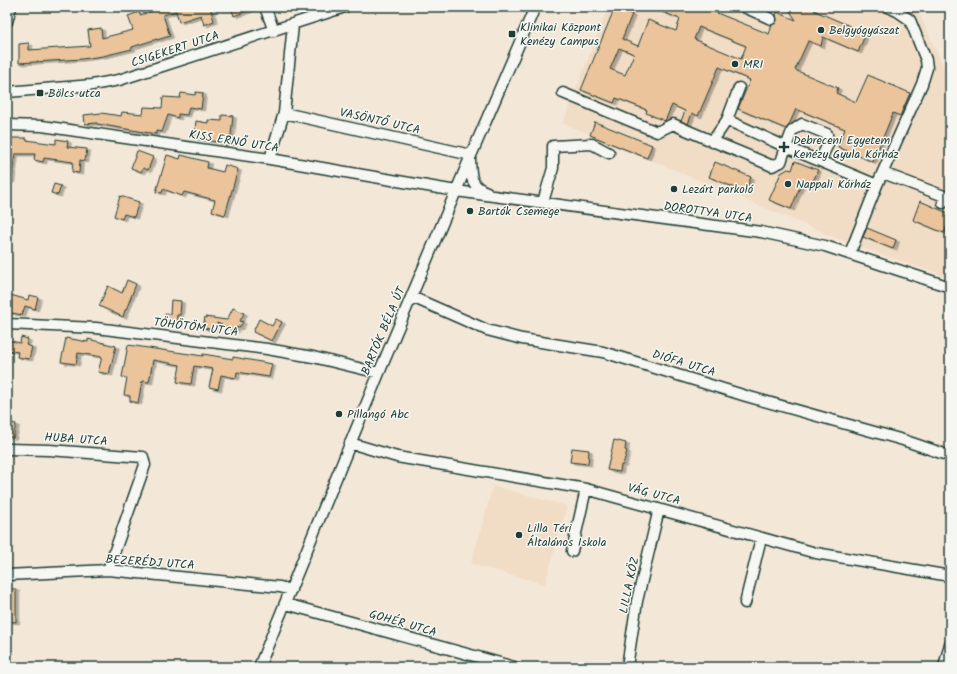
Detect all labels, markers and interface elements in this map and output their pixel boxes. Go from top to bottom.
place label: Klinikai Központ Kenézy Campus [520,18,601,51]
place label: Belgyógyászat [829,21,900,40]
marker: Belgyógyászat [816,25,826,35]
street label: CSIGEKERT UTCA [128,26,222,73]
marker: Klinikai Központ Kenézy Campus [507,29,517,39]
place label: MRI [743,55,763,74]
marker: MRI [730,59,740,69]
place label: Bölcs utca [48,84,101,103]
marker: Bölcs utca [35,88,45,98]
street label: VASÖNTŐ UTCA [338,103,422,140]
street label: KISS ERNŐ UTCA [188,125,280,158]
place label: Debreceni Egyetem Kenézy Gyula Kórház [793,131,899,164]
marker: Debreceni Egyetem Kenézy Gyula Kórház [778,141,790,153]
place label: Nappali Kórház [796,175,871,194]
marker: Nappali Kórház [783,179,793,189]
place label: Lezárt parkoló [682,180,754,199]
marker: Lezárt parkoló [669,184,679,194]
street label: DOROTTYA UTCA [662,197,754,228]
place label: Bartók Csemege [478,202,560,221]
marker: Bartók Csemege [465,206,475,216]
street label: BARTÓK BÉLA ÚT [356,283,411,378]
street label: TÖHÖTÖM UTCA [152,313,239,342]
street label: DIÓFA UTCA [650,345,718,382]
place label: Pillangó Abc [347,405,409,424]
marker: Pillangó Abc [334,409,344,419]
street label: HUBA UTCA [44,428,108,451]
street label: VÁG UTCA [625,478,682,511]
place label: Lilla Téri Általános Iskola [527,519,607,552]
marker: Lilla Téri Általános Iskola [514,530,524,540]
street label: BEZERÉDJ UTCA [105,550,195,575]
street label: LILLA KÖZ [614,555,645,615]
street label: GOHÉR UTCA [367,605,439,642]

